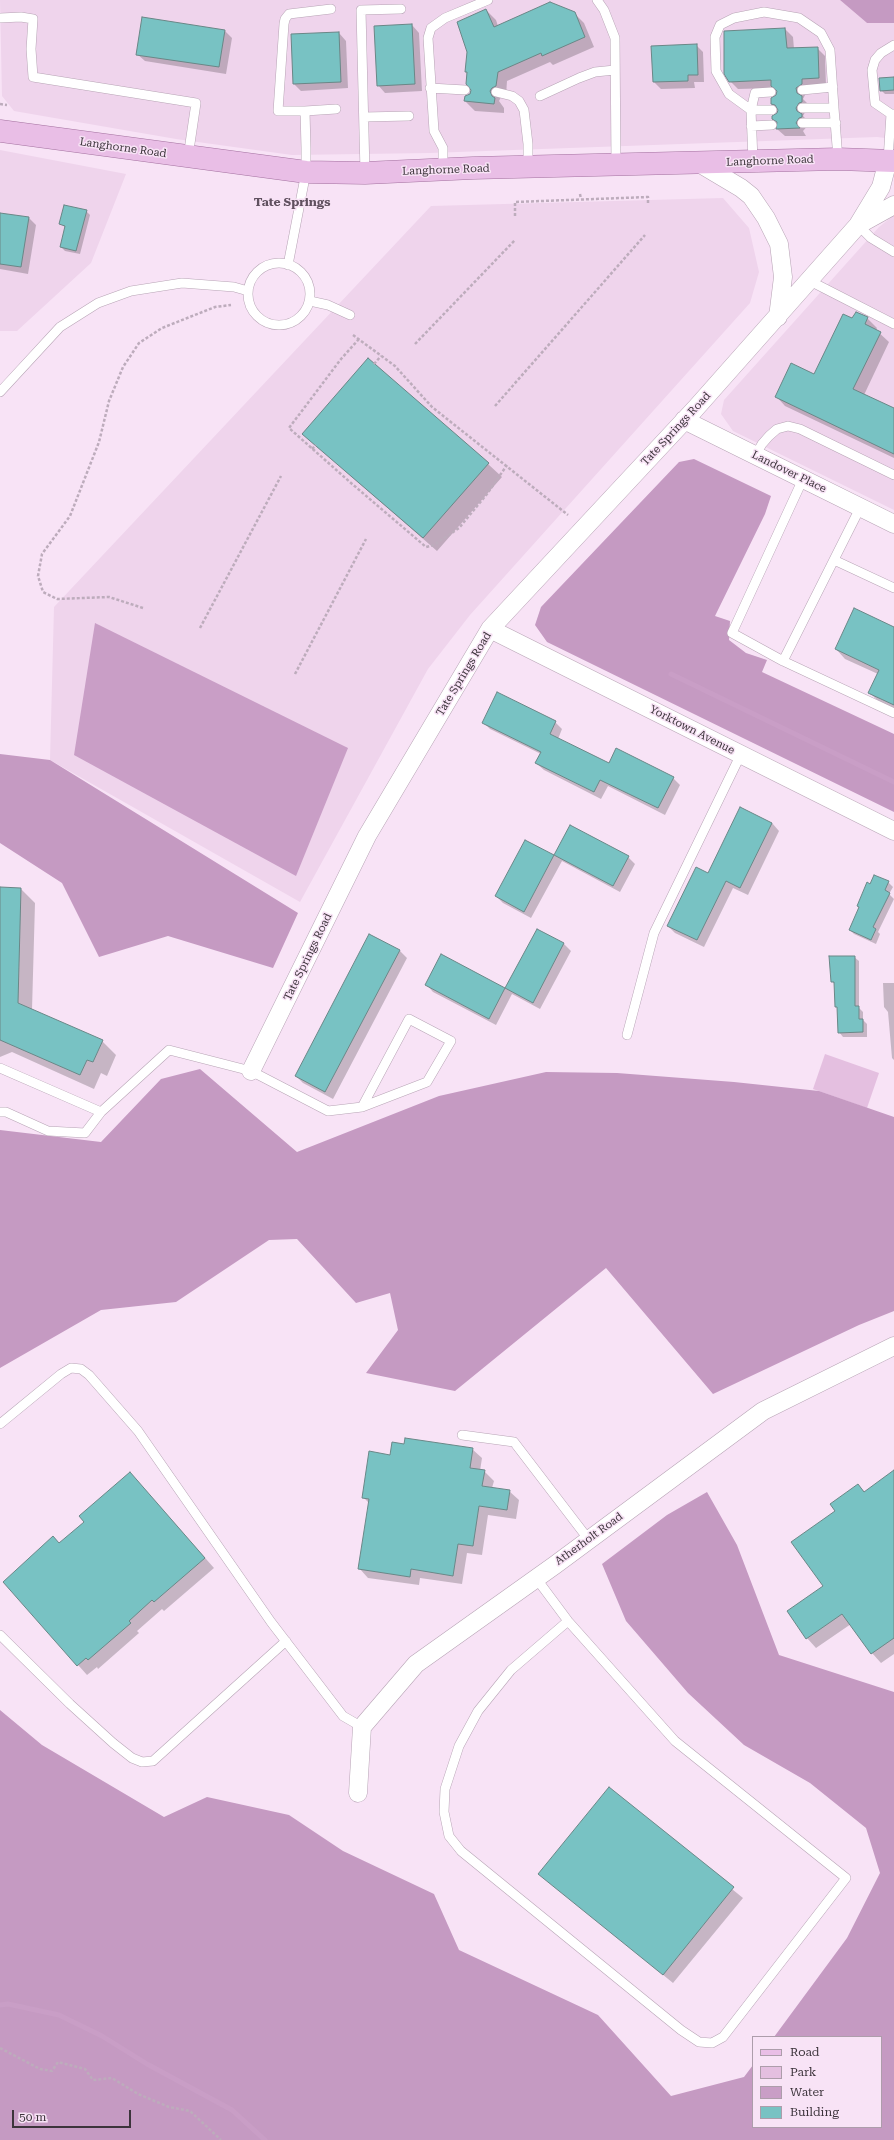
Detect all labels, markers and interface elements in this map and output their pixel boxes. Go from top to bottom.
street label: Langhorne Road [79,135,167,161]
street label: Langhorne Road [726,153,814,169]
street label: Langhorne Road [402,162,490,178]
district label: Tate Springs [254,195,330,209]
street label: Tate Springs Road [639,389,713,469]
street label: Landover Place [749,448,829,496]
street label: Tate Springs Road [434,630,494,718]
street label: Yorktown Avenue [647,703,737,757]
street label: Tate Springs Road [281,911,335,1003]
street label: Atherholt Road [553,1510,625,1568]
legend [752,2036,882,2128]
text: Road [790,2045,819,2059]
text: Park [790,2065,816,2079]
text: Water [790,2085,824,2099]
scale bar [14,2102,133,2128]
text: Building [790,2105,839,2119]
text: 50 m [19,2110,46,2124]

